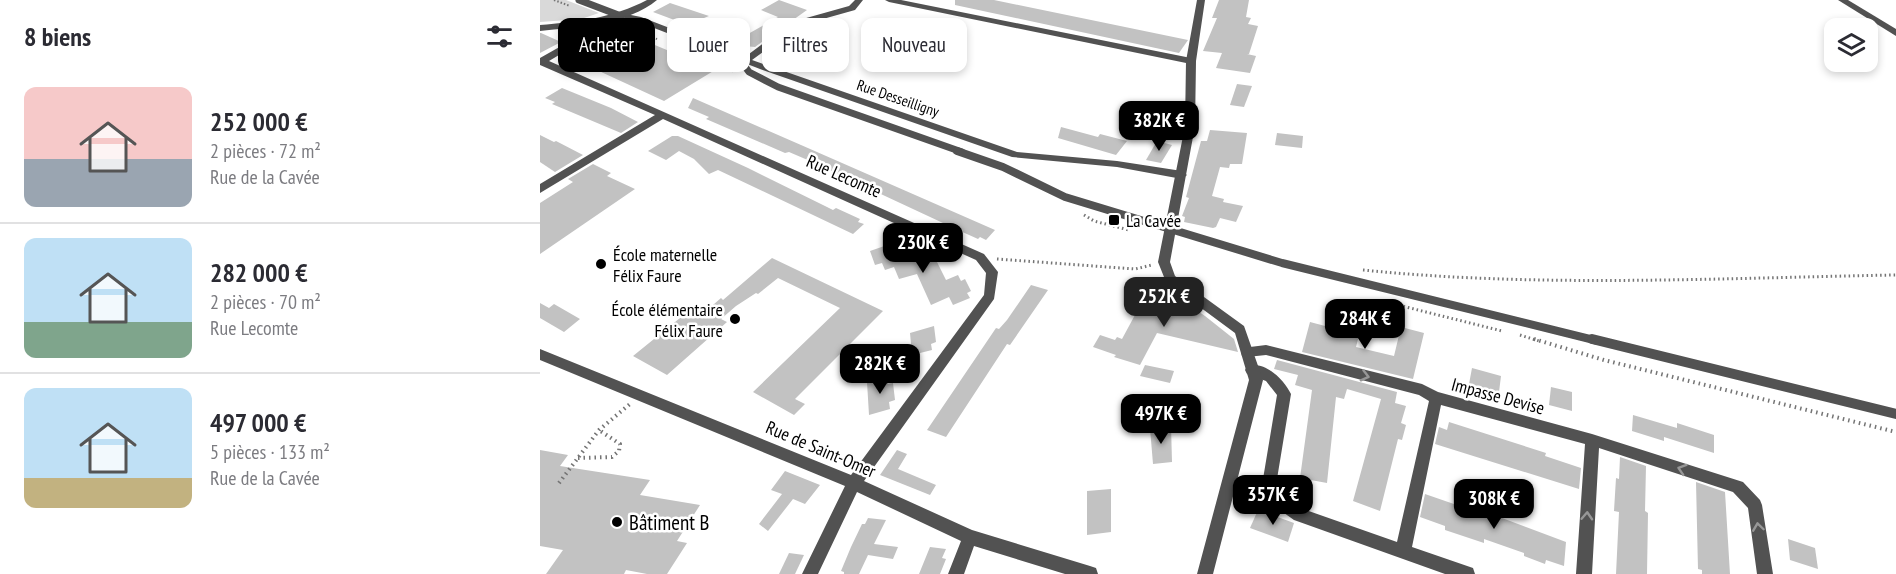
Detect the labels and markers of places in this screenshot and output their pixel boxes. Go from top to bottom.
pin: 382K € [1110,101,1208,152]
place label: La Cavée [1126,209,1181,232]
marker: La Cavée [1107,213,1121,227]
pin: 230K € [874,223,972,274]
place label: École maternelle Félix Faure [613,243,717,287]
marker: École maternelle Félix Faure [594,257,608,271]
pin: 252K € [1115,277,1213,328]
place label: École élémentaire Félix Faure [611,298,723,342]
pin: 284K € [1316,299,1414,350]
marker: École élémentaire Félix Faure [728,312,742,326]
pin: 282K € [831,344,929,395]
pin: 497K € [1112,394,1210,445]
pin: 357K € [1224,475,1322,526]
pin: 308K € [1445,479,1543,530]
place label: Bâtiment B [629,509,709,536]
marker: Bâtiment B [610,515,624,529]

